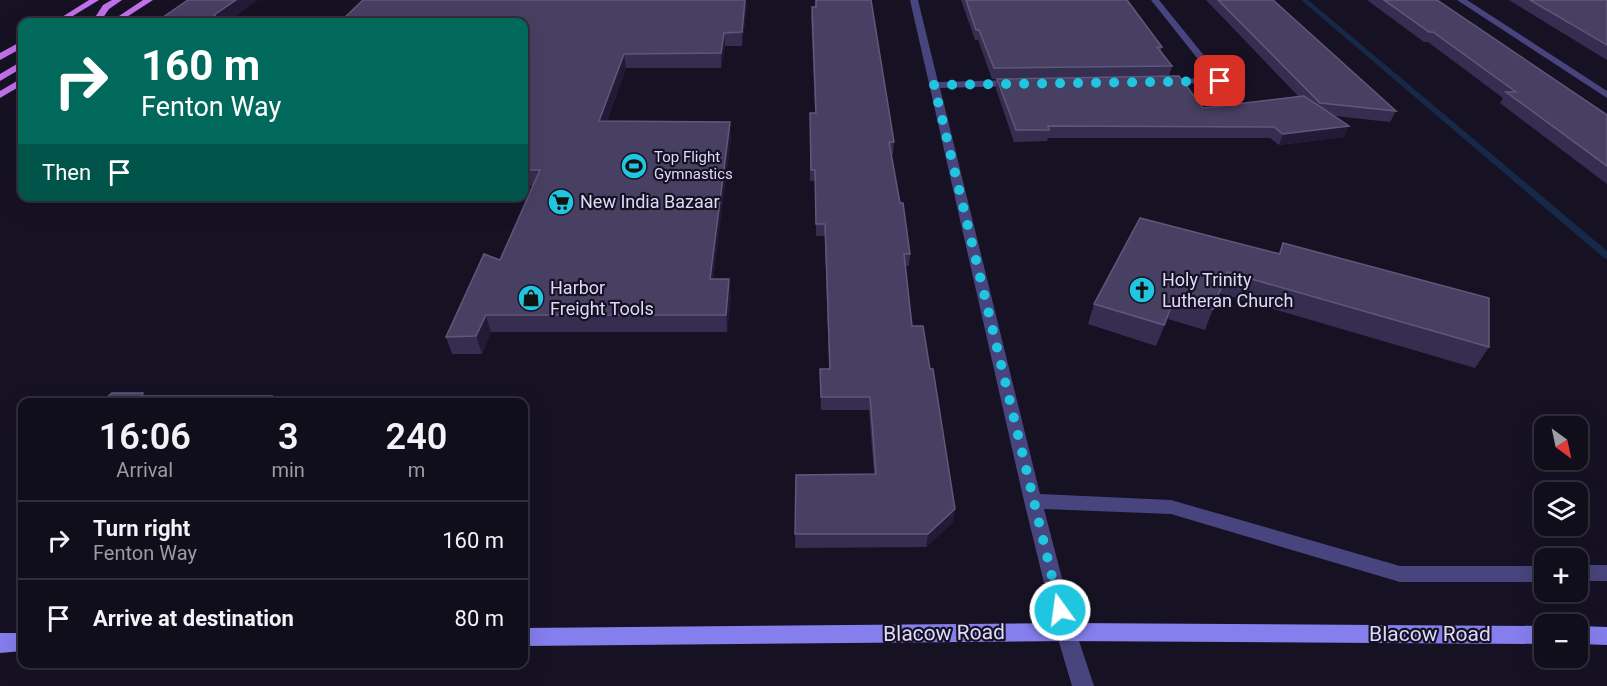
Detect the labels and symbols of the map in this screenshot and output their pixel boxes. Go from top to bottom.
pin [1194,55,1245,106]
place label: Top Flight Gymnastics [654,148,733,183]
sports icon: Top Flight Gymnastics [619,151,649,181]
supermarket icon: New India Bazaar [546,187,576,217]
place label: New India Bazaar [580,191,720,212]
place label: Holy Trinity Lutheran Church [1162,269,1293,311]
church icon: Holy Trinity Lutheran Church [1127,275,1157,305]
place label: Harbor Freight Tools [550,277,654,319]
shop icon: Harbor Freight Tools [516,283,546,313]
north arrow [1534,416,1588,470]
position arrow [1028,578,1092,642]
street label: Blacow Road [883,620,1005,646]
street label: Blacow Road [1369,622,1491,646]

